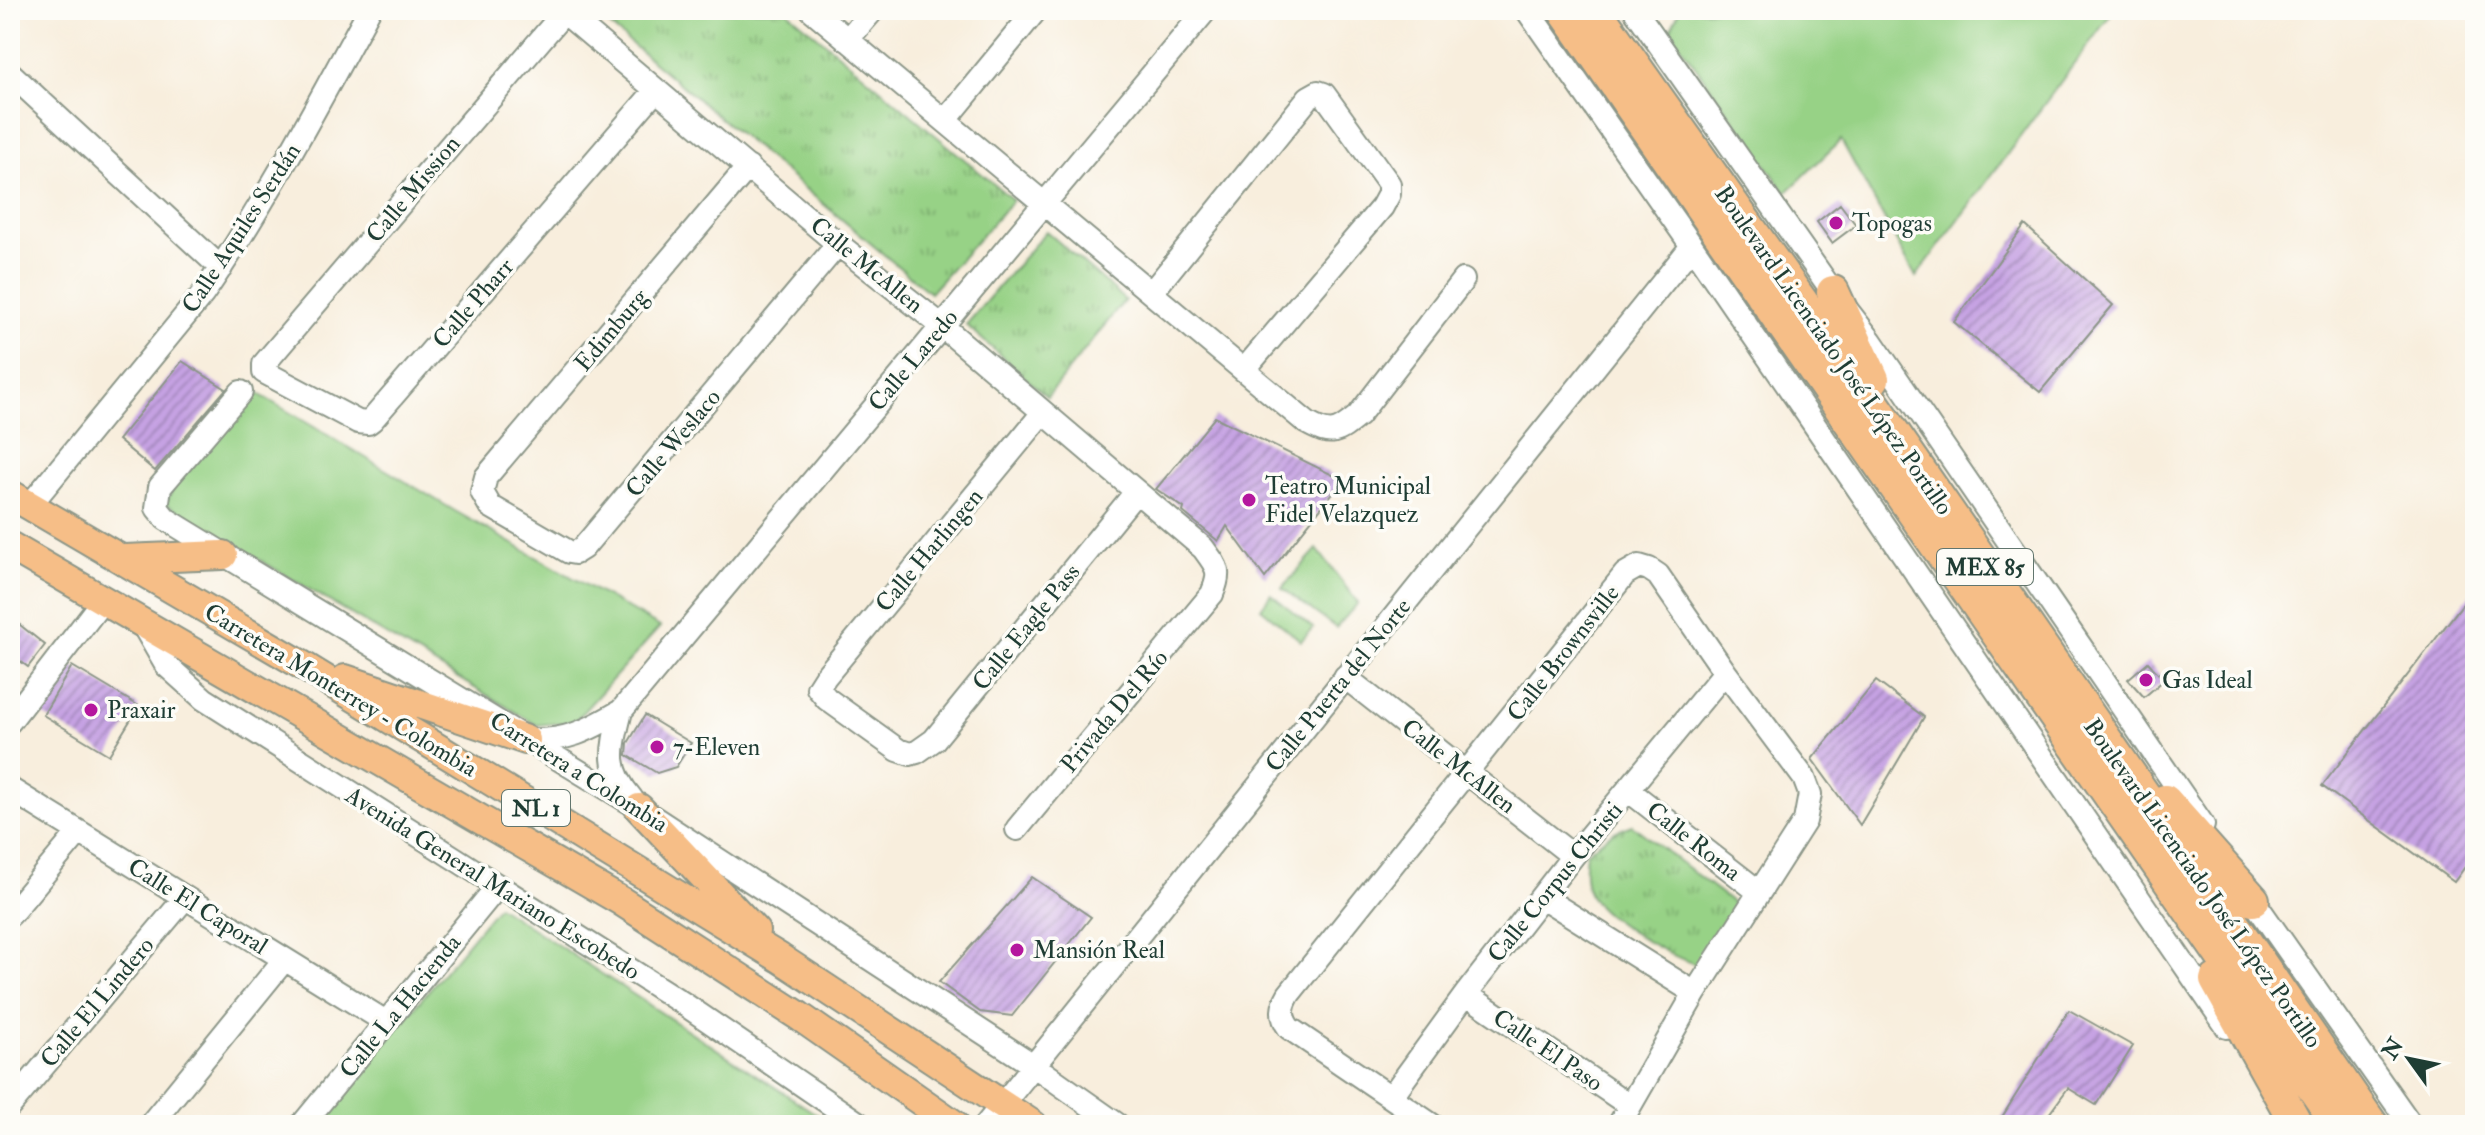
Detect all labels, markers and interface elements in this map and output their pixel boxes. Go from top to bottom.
street label: Calle Mission [359,129,467,249]
street label: Calle Aquiles Serdán [175,137,308,319]
street label: Boulevard Licenciado José López Portillo [1708,179,1960,521]
place label: Topogas [1852,208,1932,239]
street label: Calle McAllen [804,210,930,321]
marker: Topogas [1827,214,1845,232]
street label: Calle Pharr [426,252,521,355]
street label: Edimburg [568,282,656,378]
street label: Calle Laredo [862,303,965,418]
street label: Calle Weslaco [619,383,728,504]
place label: Teatro Municipal Fidel Velazquez [1265,471,1431,530]
street label: Calle Harlingen [869,482,990,619]
marker: Teatro Municipal Fidel Velazquez [1240,491,1258,509]
road number: MEX 85 [1937,549,2033,585]
street label: Calle Eagle Pass [966,558,1087,697]
street label: Calle Brownsville [1500,579,1626,728]
street label: Calle Puerta del Norte [1259,592,1418,779]
street label: Carretera Monterrey - Colombia [199,597,484,785]
street label: Privada Del Río [1054,643,1175,779]
place label: Gas Ideal [2162,665,2253,696]
marker: Gas Ideal [2137,671,2155,689]
place label: Praxair [107,695,176,726]
marker: Praxair [82,701,100,719]
street label: Carretera a Colombia [484,705,675,840]
street label: Calle McAllen [1395,712,1522,821]
street label: Boulevard Licenciado José López Portillo [2077,712,2329,1054]
place label: 7-Eleven [673,732,760,763]
marker: 7-Eleven [648,738,666,756]
street label: Avenida General Mariano Escobedo [339,779,646,987]
road number: NL 1 [502,790,570,826]
street label: Calle Corpus Christi [1481,795,1630,969]
street label: Calle Roma [1640,795,1748,889]
street label: Calle El Caporal [122,851,273,962]
street label: Calle La Hacienda [333,927,469,1085]
street label: Calle El Lindero [34,931,161,1074]
place label: Mansión Real [1033,935,1165,966]
marker: Mansión Real [1008,941,1026,959]
street label: Calle El Paso [1487,1002,1609,1099]
north arrow [2369,1019,2449,1099]
text: N [2375,1033,2410,1065]

